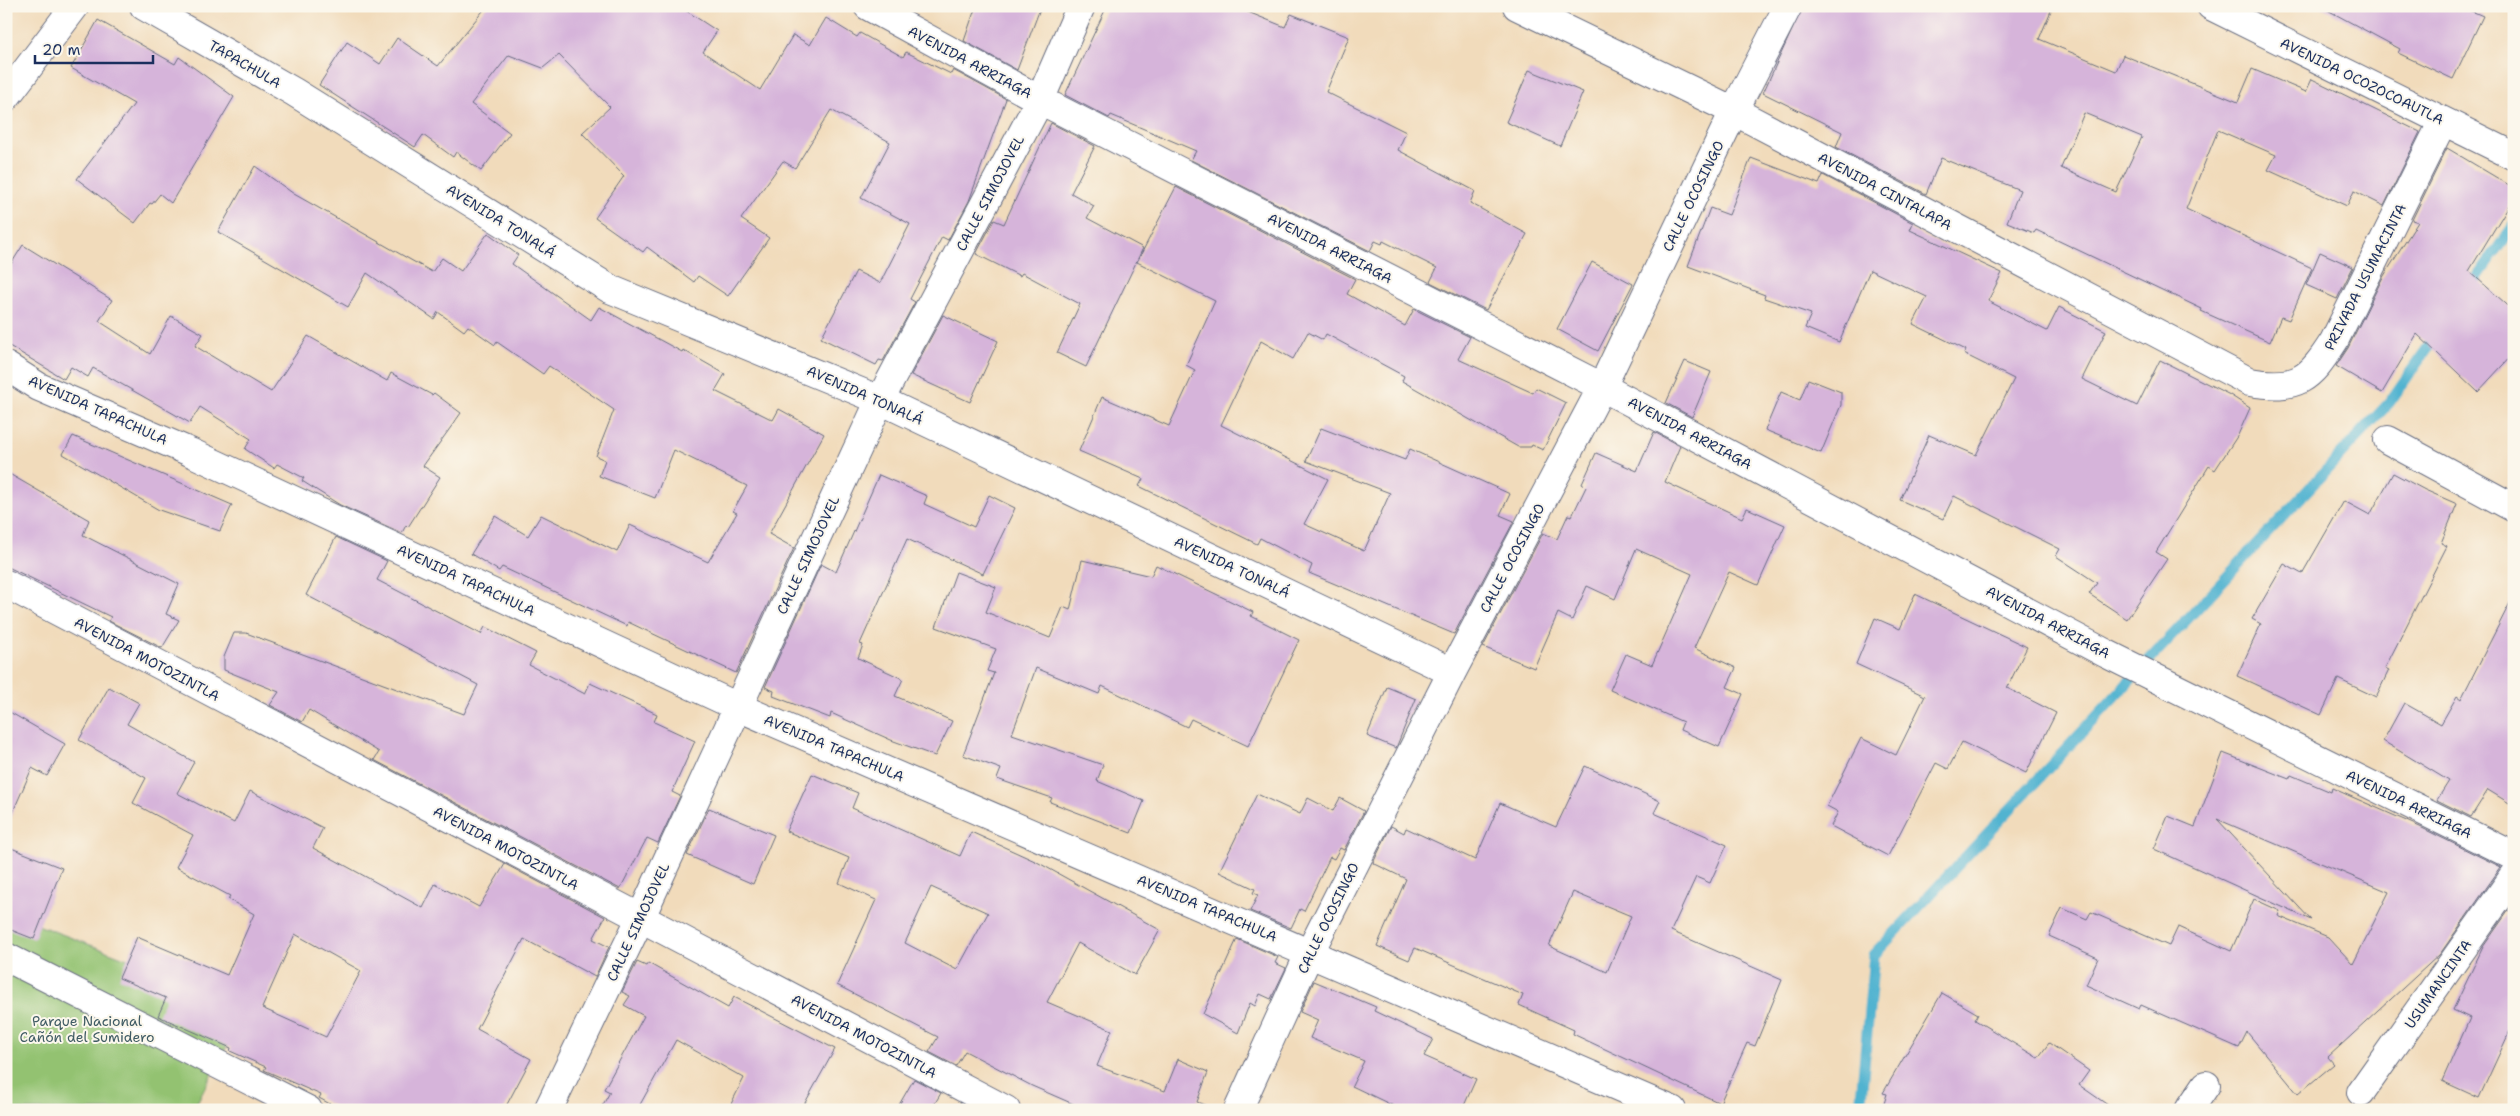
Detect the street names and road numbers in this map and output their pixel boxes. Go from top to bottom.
street label: AVENIDA ARRIAGA [905,22,1035,102]
street label: AVENIDA OCOZOCOAUTLA [2277,34,2447,128]
street label: TAPACHULA [206,36,284,92]
street label: CALLE SIMOJOVEL [952,132,1028,254]
street label: CALLE OCOSINGO [1658,137,1728,255]
street label: AVENIDA CINTALAPA [1815,148,1955,234]
street label: AVENIDA TONALÁ [443,180,559,262]
street label: PRIVADA USUMACINTA [2320,201,2410,353]
street label: AVENIDA ARRIAGA [1264,209,1396,287]
street label: AVENIDA TONALÁ [804,361,926,429]
street label: AVENIDA TAPACHULA [26,371,170,449]
street label: AVENIDA ARRIAGA [1625,393,1755,473]
street label: CALLE SIMOJOVEL [773,493,843,617]
street label: CALLE OCOSINGO [1476,500,1548,616]
street label: AVENIDA TONALÁ [1171,532,1293,602]
street label: AVENIDA TAPACHULA [394,540,538,620]
street label: AVENIDA ARRIAGA [1983,582,2113,662]
street label: AVENIDA MOTOZINTLA [71,613,223,705]
street label: AVENIDA TAPACHULA [761,710,907,786]
street label: AVENIDA ARRIAGA [2343,766,2475,842]
street label: AVENIDA MOTOZINTLA [430,802,582,894]
street label: CALLE OCOSINGO [1293,859,1363,977]
street label: CALLE SIMOJOVEL [603,860,673,984]
street label: AVENIDA TAPACHULA [1134,870,1280,946]
street label: USUMANCINTA [2401,936,2475,1032]
street label: AVENIDA MOTOZINTLA [788,990,940,1082]

